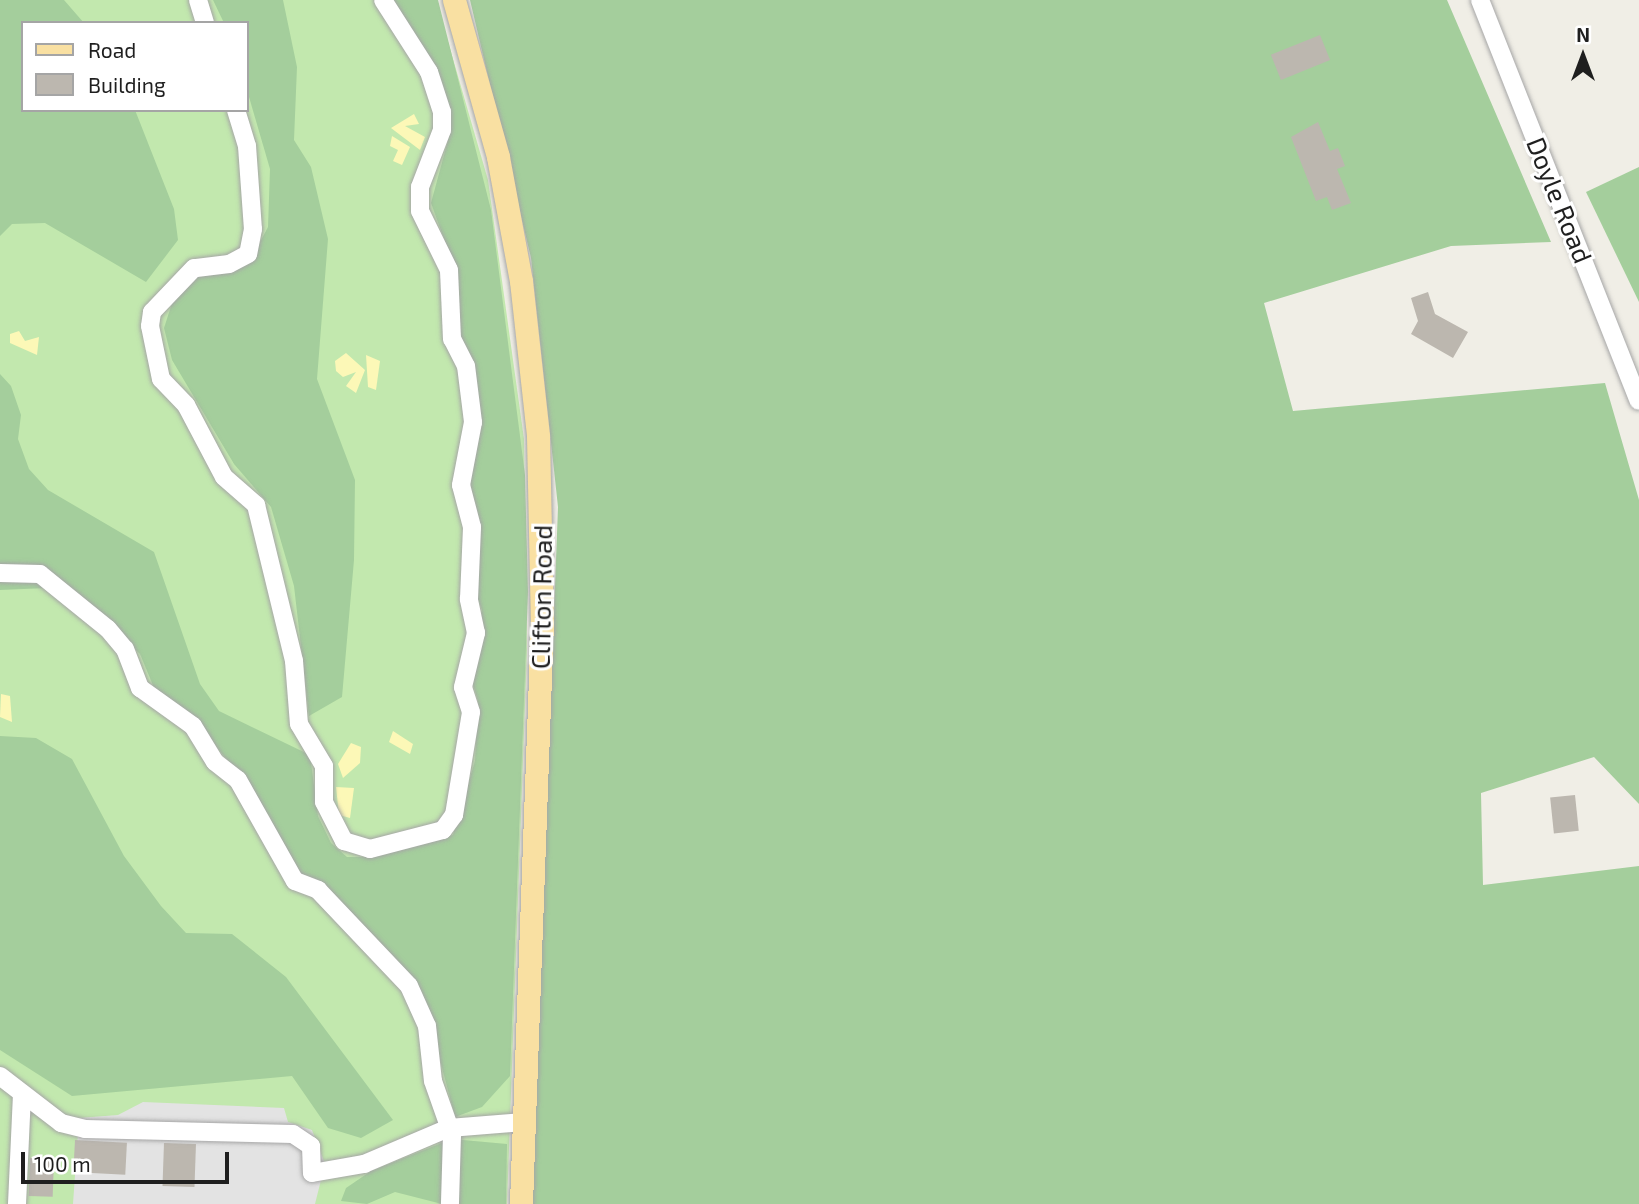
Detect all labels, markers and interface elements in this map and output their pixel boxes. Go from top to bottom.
legend [21,21,248,112]
north arrow [1548,21,1618,91]
text: N [1576,23,1590,46]
text: Road [88,37,136,62]
text: Building [88,72,166,97]
street label: Doyle Road [1521,133,1599,267]
street label: Clifton Road [524,525,558,669]
scale bar [24,1138,233,1182]
text: 100 m [34,1151,91,1176]

